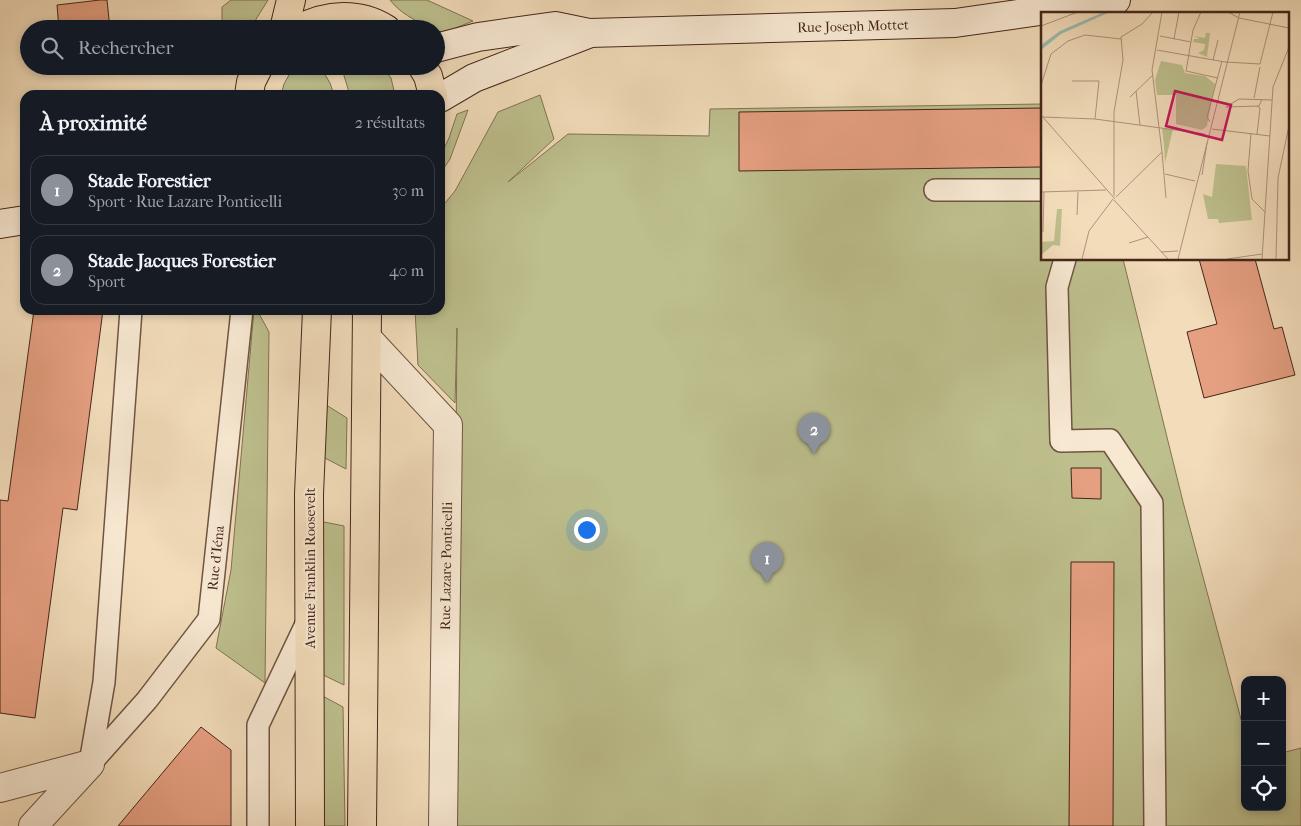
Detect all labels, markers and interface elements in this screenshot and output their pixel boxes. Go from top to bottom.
inset map [1041,12,1288,260]
street label: Rue Joseph Mottet [797,16,909,36]
search box [20,20,445,75]
icon: search [38,34,66,62]
text: Rechercher [78,37,174,59]
text: À proximité [40,111,147,135]
text: 2 résultats [355,113,425,132]
text: Stade Forestier [88,170,211,192]
text: 1 [54,181,60,200]
text: 30 m [392,181,424,200]
text: Sport · Rue Lazare Ponticelli [88,192,282,211]
text: Stade Jacques Forestier [88,250,276,272]
text: 2 [53,261,61,280]
text: 40 m [389,261,424,280]
text: Sport [88,272,126,291]
pin: 2 [798,413,830,454]
street label: Avenue Franklin Roosevelt [302,487,319,650]
street label: Rue Lazare Ponticelli [437,502,456,630]
your location [574,517,600,543]
street label: Rue d'Iéna [204,524,228,591]
pin: 1 [751,542,783,583]
map controls [1241,676,1286,811]
button: + [1241,676,1286,721]
button: − [1241,721,1286,766]
button: locate [1241,766,1286,811]

